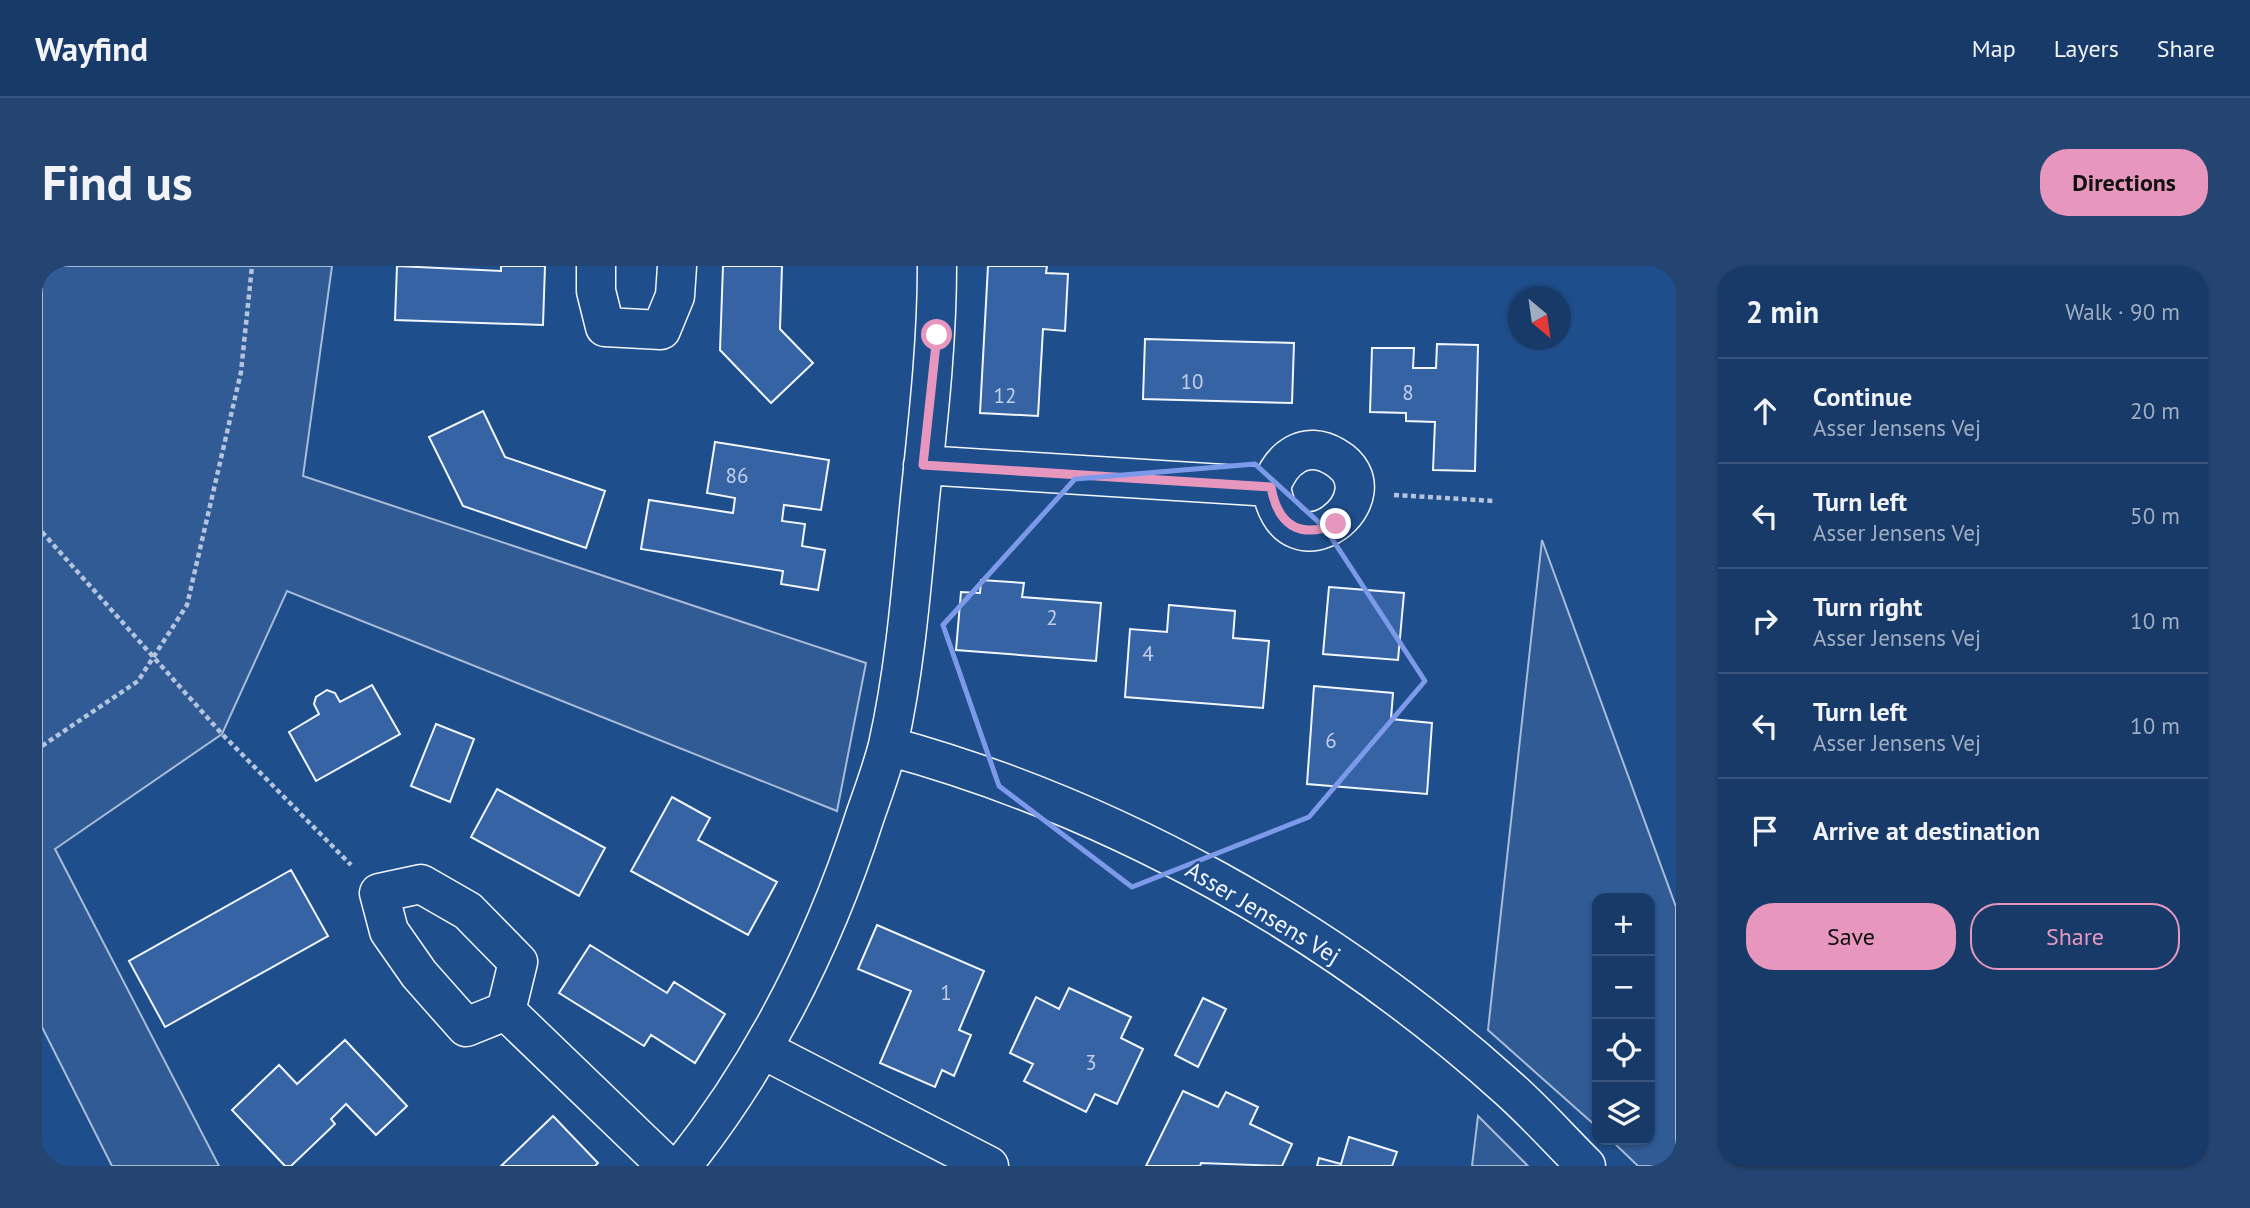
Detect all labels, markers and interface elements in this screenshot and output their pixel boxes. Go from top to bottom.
text: Wayfind [35,27,148,70]
text: Map [1972,33,2016,64]
text: Layers [2054,33,2119,64]
text: Share [2157,33,2215,64]
button: Directions [2040,149,2208,216]
text: Find us [42,150,193,214]
north arrow [1508,287,1571,350]
text: 2 min [1746,292,1819,331]
text: Walk · 90 m [2065,297,2180,326]
route start [921,319,952,350]
house number: 10 [1181,368,1203,395]
house number: 8 [1402,379,1414,406]
text: Continue [1813,380,1912,413]
house number: 12 [994,382,1016,409]
icon: ahead [1746,392,1784,430]
text: 20 m [2130,396,2180,425]
text: Asser Jensens Vej [1813,413,1981,442]
house number: 86 [726,462,748,489]
text: Turn left [1813,485,1907,518]
icon: left [1746,497,1784,535]
text: 50 m [2130,501,2180,530]
route end [1320,508,1351,539]
text: Asser Jensens Vej [1813,518,1981,547]
text: Turn right [1813,590,1922,623]
icon: right [1746,602,1784,640]
house number: 2 [1046,604,1058,631]
text: 10 m [2130,606,2180,635]
text: Asser Jensens Vej [1813,623,1981,652]
house number: 4 [1142,640,1154,667]
text: Turn left [1813,695,1907,728]
icon: left [1746,707,1784,745]
text: 10 m [2130,711,2180,740]
house number: 6 [1325,727,1337,754]
text: Asser Jensens Vej [1813,728,1981,757]
icon: arrive [1746,812,1784,850]
text: Arrive at destination [1813,814,2040,847]
street label: Asser Jensens Vej [1180,854,1346,971]
map controls [1592,893,1655,1145]
button: + [1592,893,1655,956]
button: Save [1746,903,1956,970]
button: Share [1970,903,2180,970]
button: − [1592,956,1655,1019]
house number: 1 [940,979,952,1006]
button: locate [1592,1019,1655,1082]
house number: 3 [1085,1049,1097,1076]
button: layers [1592,1082,1655,1145]

